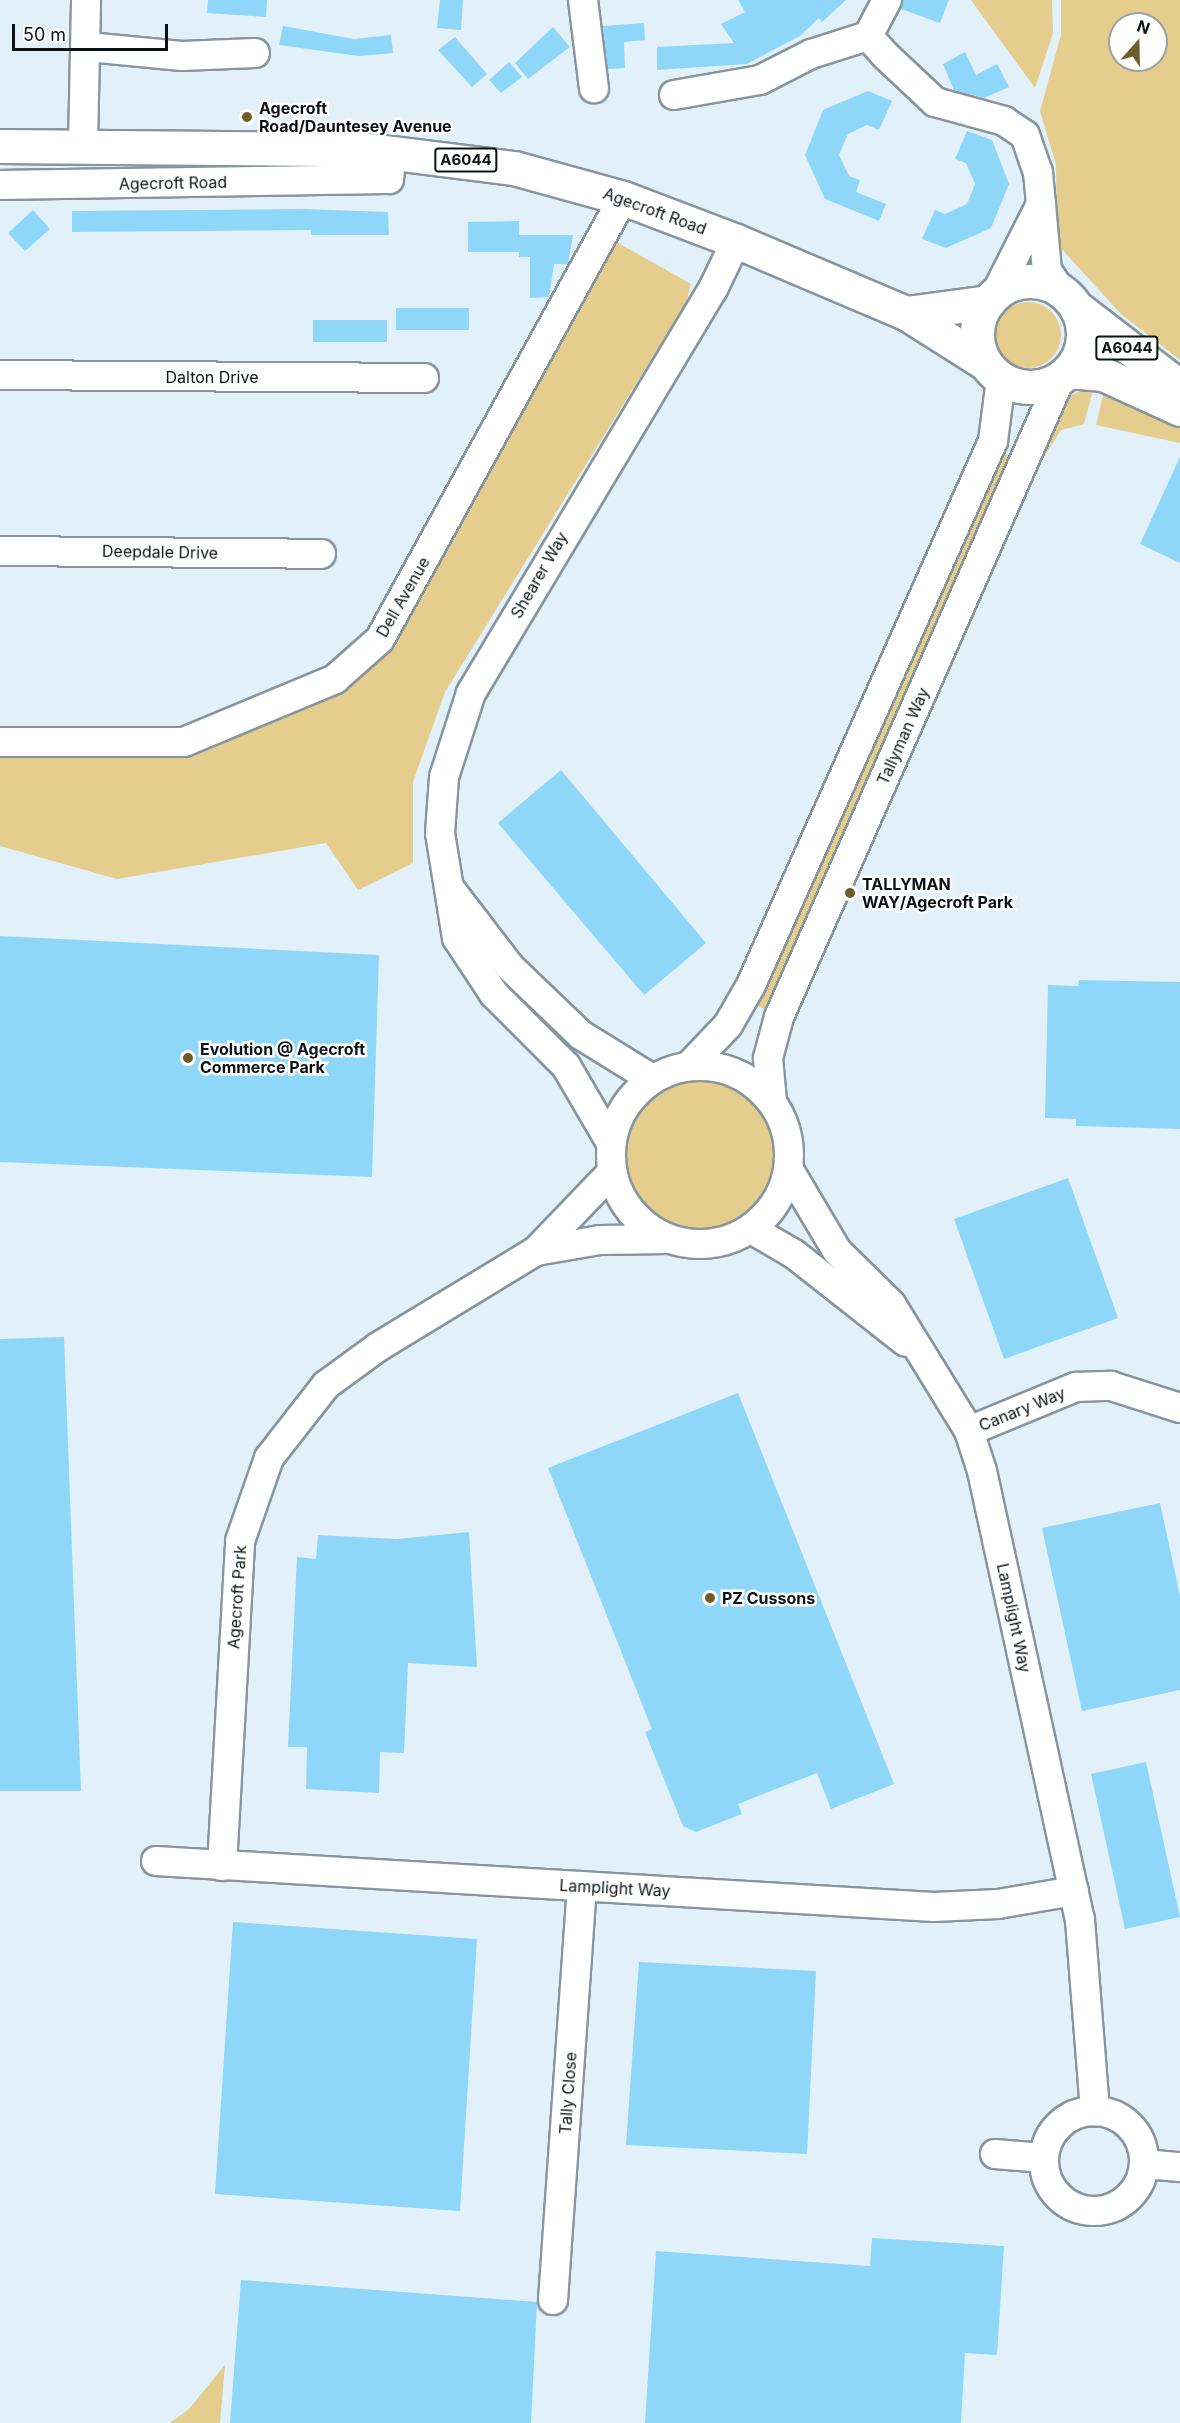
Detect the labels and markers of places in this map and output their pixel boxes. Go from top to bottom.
place label: Agecroft Road/Dauntesey Avenue [259,98,452,136]
marker: Agecroft Road/Dauntesey Avenue [240,110,254,124]
place label: TALLYMAN WAY/Agecroft Park [862,874,1013,912]
marker: TALLYMAN WAY/Agecroft Park [843,886,857,900]
place label: Evolution @ Agecroft Commerce Park [200,1039,365,1077]
marker: Evolution @ Agecroft Commerce Park [181,1051,195,1065]
place label: PZ Cussons [722,1588,815,1608]
marker: PZ Cussons [703,1591,717,1605]

